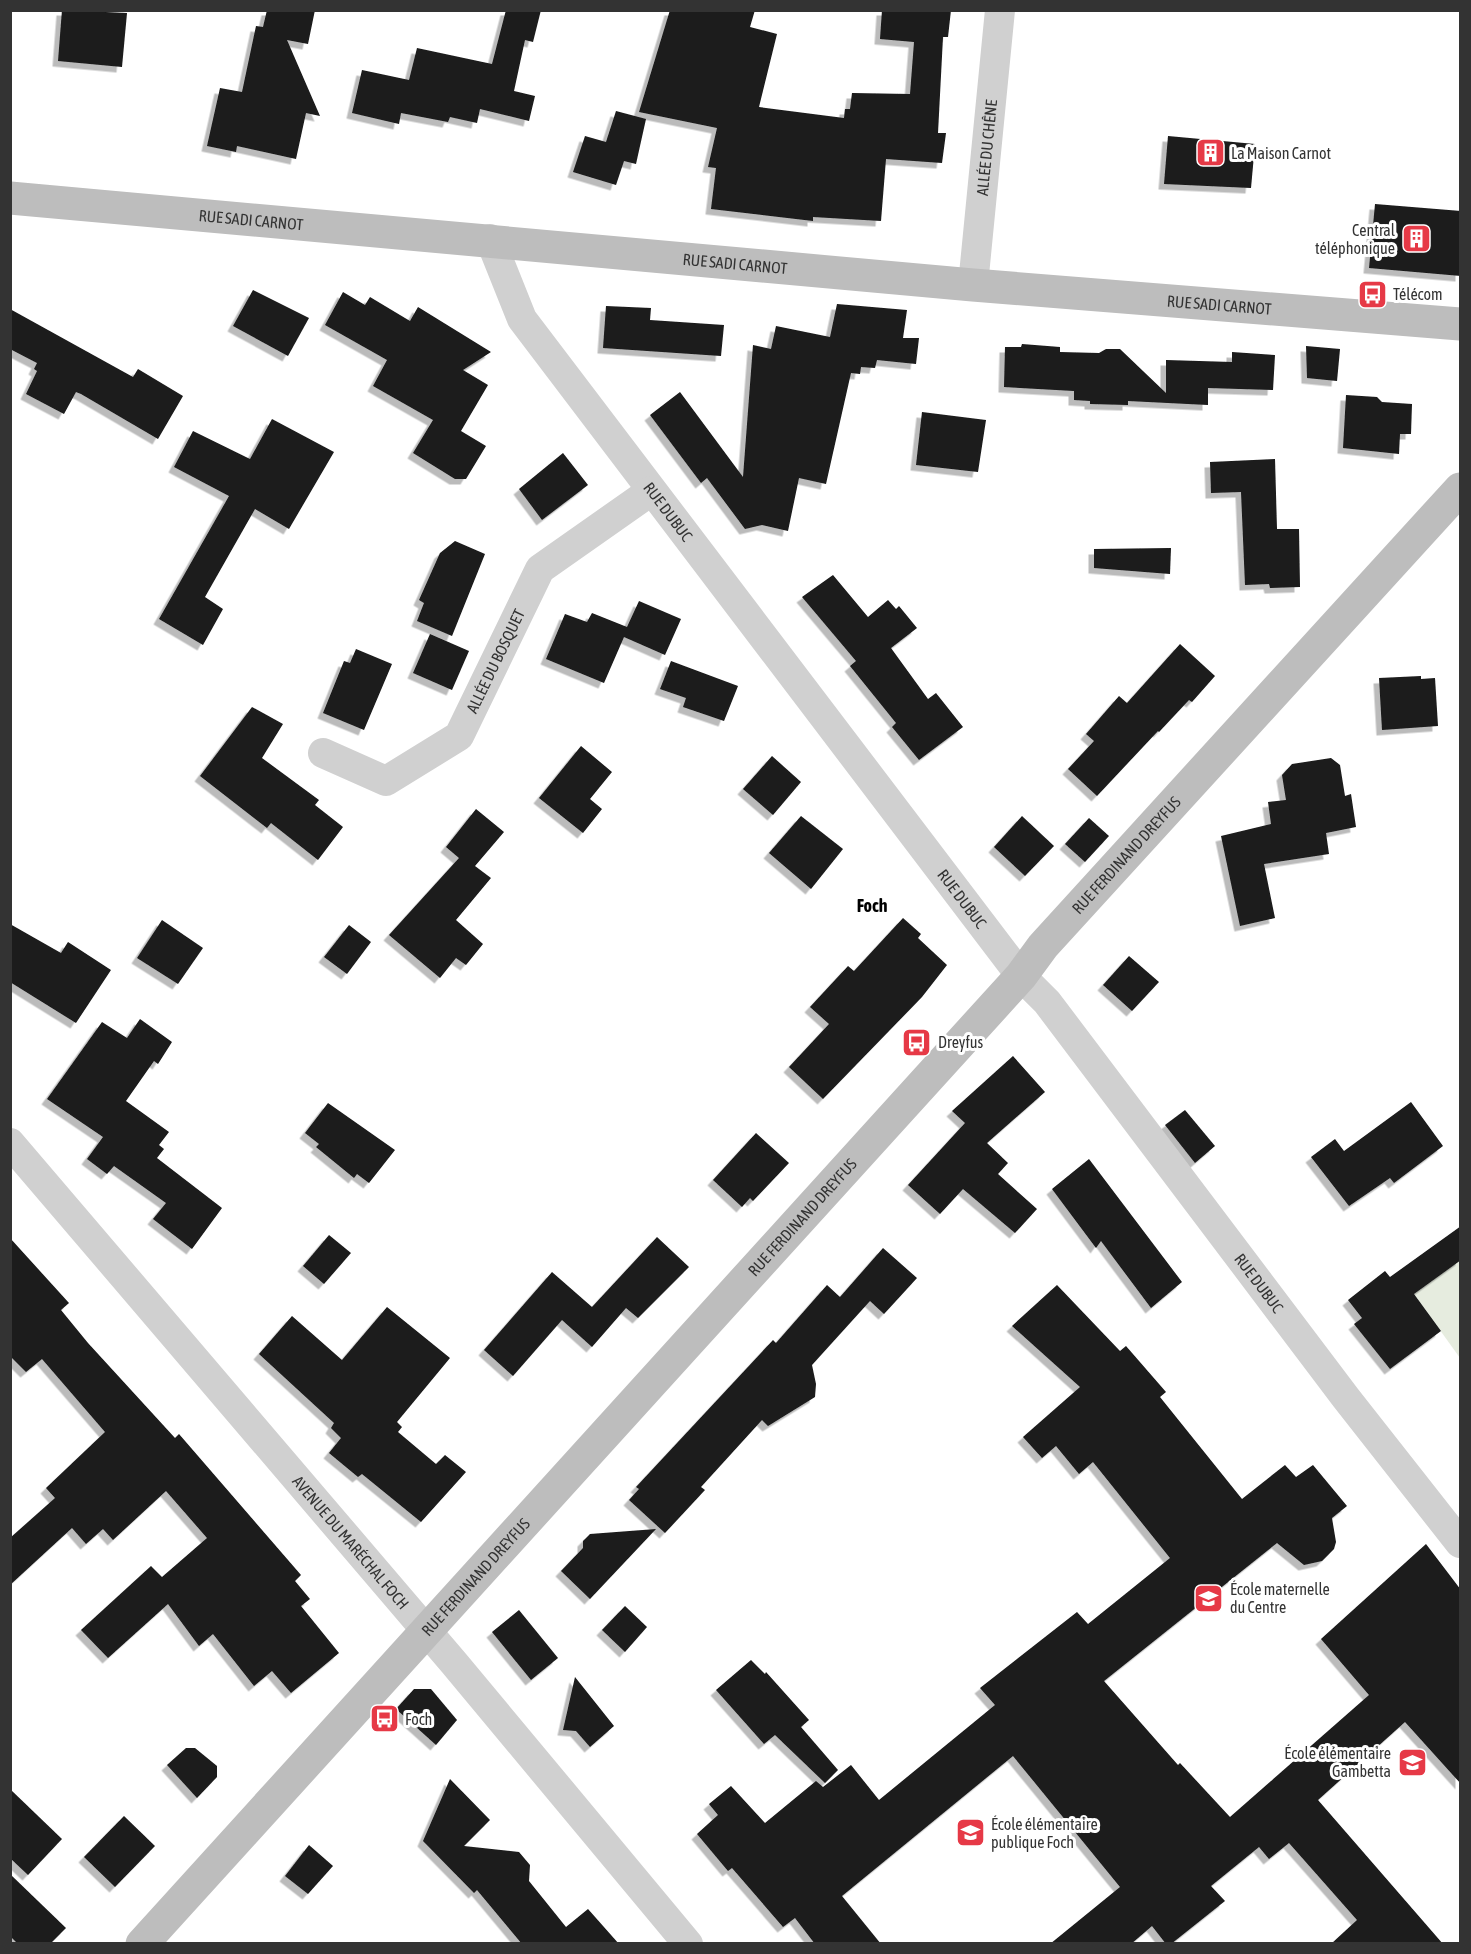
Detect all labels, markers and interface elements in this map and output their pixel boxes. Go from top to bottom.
street label: ALLÉE DU CHÊNE [973,99,1000,196]
building icon: La Maison Carnot [1194,137,1226,169]
place label: La Maison Carnot [1231,144,1331,162]
street label: RUE SADI CARNOT [198,206,304,233]
place label: Central téléphonique [1315,221,1396,258]
building icon: Central téléphonique [1400,223,1432,255]
street label: RUE SADI CARNOT [682,250,788,277]
bus stop icon: Télécom [1356,278,1388,310]
place label: Télécom [1393,285,1443,303]
street label: RUE SADI CARNOT [1166,292,1272,318]
street label: RUE DUBUC [640,479,696,545]
street label: ALLÉE DU BOSQUET [463,606,528,716]
street label: RUE FERDINAND DREYFUS [1068,792,1184,917]
street label: RUE DUBUC [934,866,990,932]
district label: Foch [857,895,888,916]
bus stop icon: Dreyfus [901,1026,933,1058]
place label: Dreyfus [938,1033,984,1052]
street label: RUE FERDINAND DREYFUS [744,1154,860,1279]
street label: RUE DUBUC [1231,1250,1287,1316]
street label: AVENUE DU MARÉCHAL FOCH [289,1472,413,1612]
street label: RUE FERDINAND DREYFUS [418,1514,533,1639]
place label: École maternelle du Centre [1230,1580,1330,1616]
school or university icon: École maternelle du Centre [1193,1582,1225,1614]
bus stop icon: Foch [368,1703,400,1735]
place label: Foch [405,1710,432,1728]
place label: École élémentaire Gambetta [1284,1744,1391,1780]
school or university icon: École élémentaire Gambetta [1396,1746,1428,1778]
place label: École élémentaire publique Foch [991,1815,1098,1852]
school or university icon: École élémentaire publique Foch [954,1817,986,1849]

